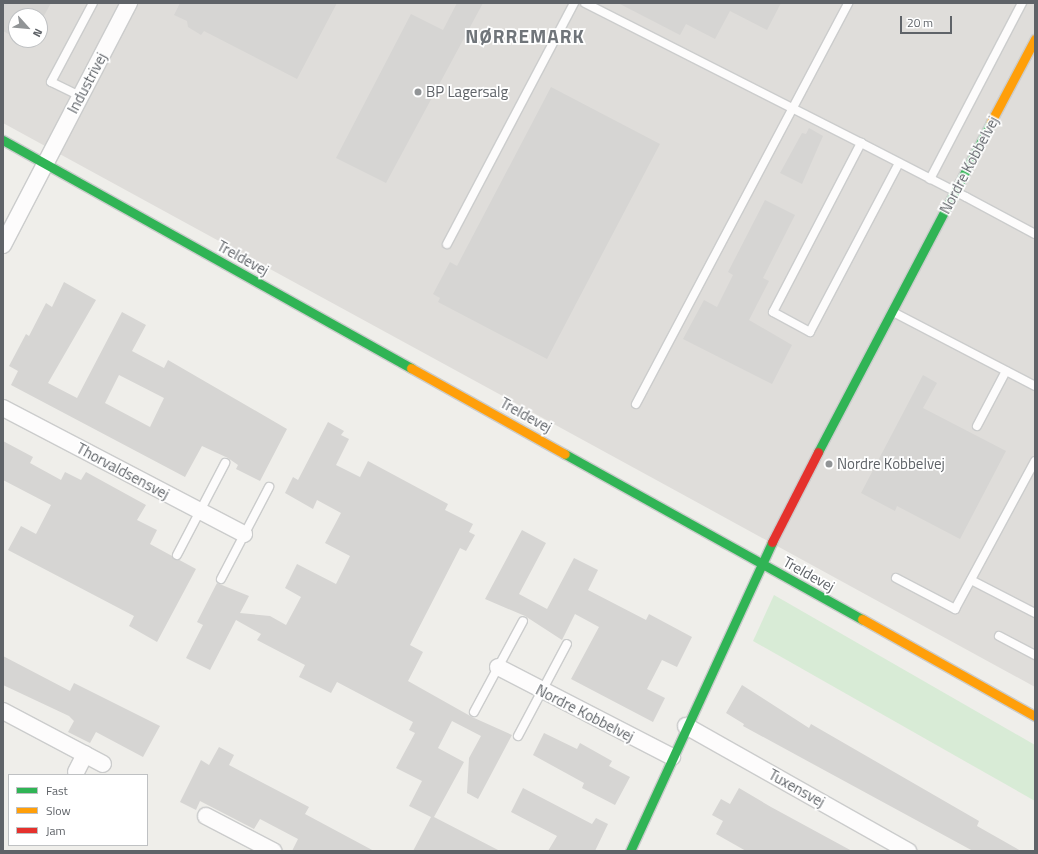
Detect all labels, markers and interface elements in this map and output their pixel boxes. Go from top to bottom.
north arrow [8,8,48,48]
scale bar [902,8,954,34]
text: 20 m [907,13,933,32]
district label: NØRREMARK [465,25,585,47]
text: N [29,26,47,40]
street label: Industrivej [63,50,111,116]
place label: BP Lagersalg [426,83,508,101]
marker: BP Lagersalg [413,87,423,97]
street label: Nordre Kobbelvej [936,113,1002,217]
street label: Treldevej [214,237,272,279]
street label: Treldevej [497,394,555,436]
street label: Thorvaldsensvej [74,439,172,503]
place label: Nordre Kobbelvej [837,455,945,473]
marker: Nordre Kobbelvej [824,459,834,469]
street label: Treldevej [780,553,838,595]
street label: Nordre Kobbelvej [533,681,637,745]
street label: Tuxensvej [766,765,828,811]
legend [8,774,148,846]
text: Fast [46,781,68,800]
text: Slow [46,801,71,820]
text: Jam [46,821,66,840]

